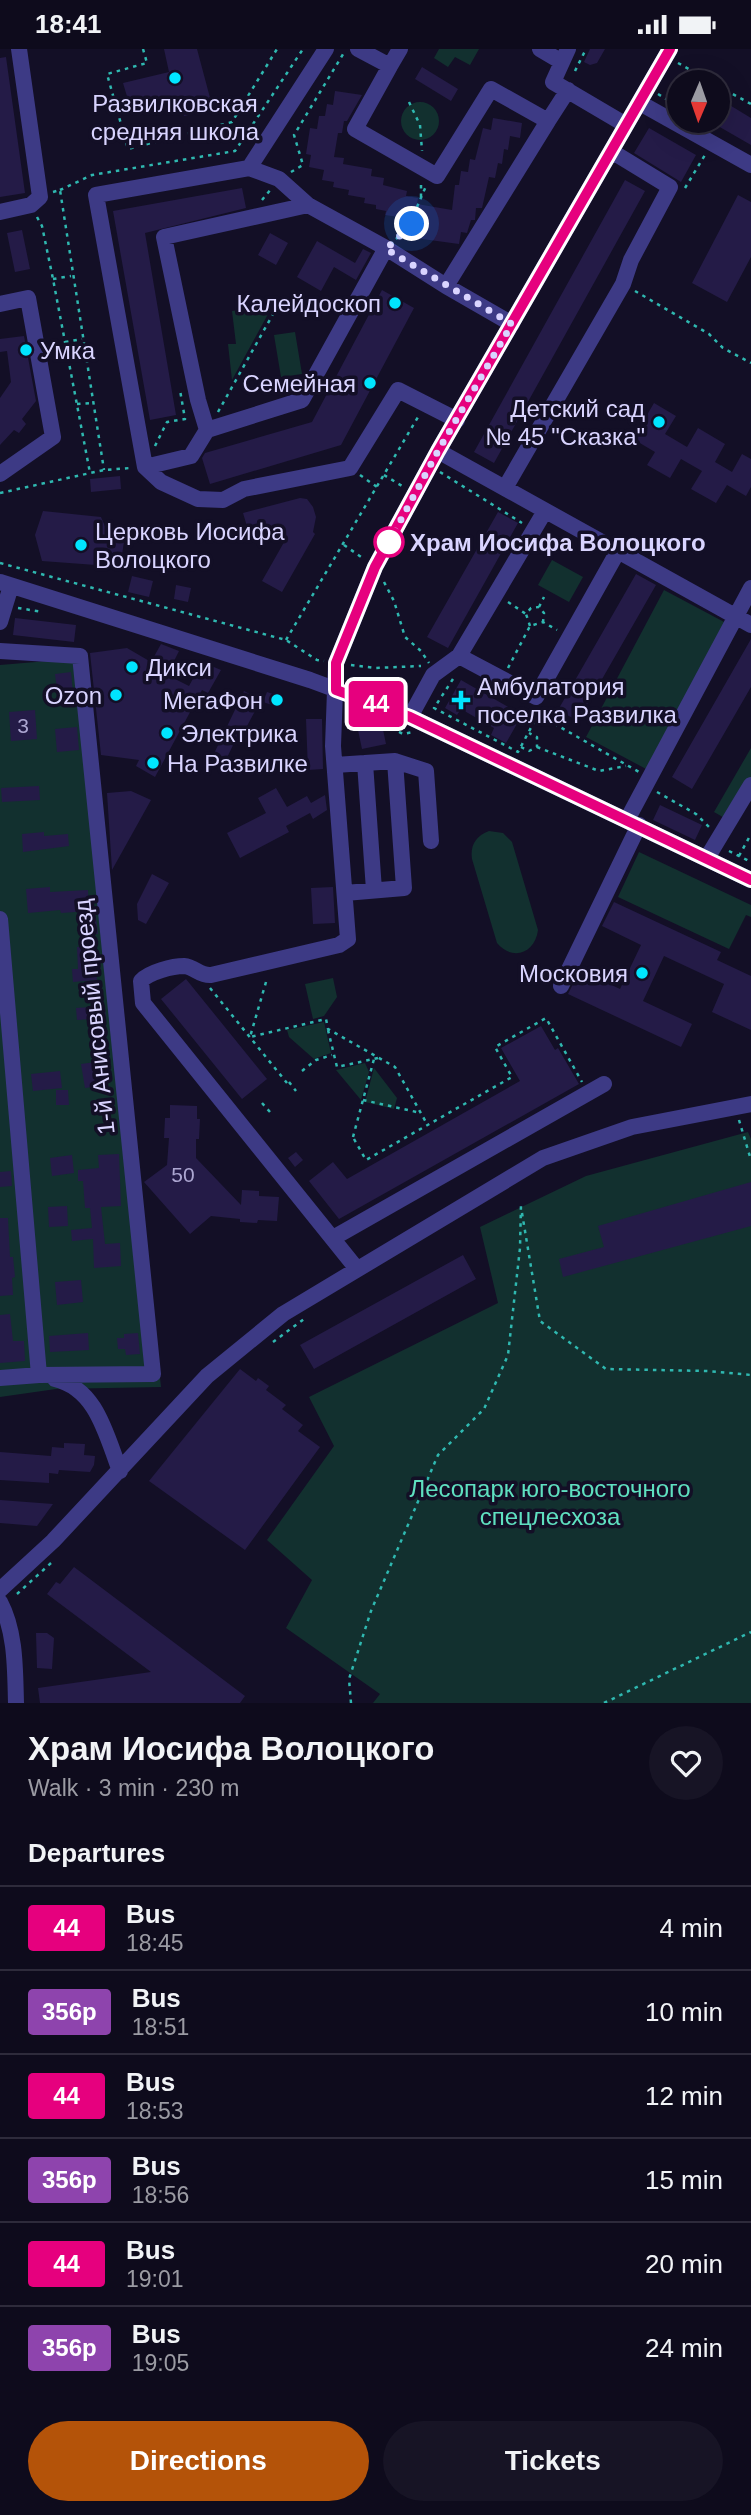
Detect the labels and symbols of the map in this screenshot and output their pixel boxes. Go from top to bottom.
marker: Развилковская средняя школа [167,70,183,86]
north arrow [667,70,730,133]
place label: Развилковская средняя школа [91,90,260,145]
your location [394,206,429,241]
place label: Калейдоскоп [236,290,381,317]
marker: Калейдоскоп [387,295,403,311]
place label: Умка [40,337,96,364]
marker: Умка [18,342,34,358]
place label: Семейная [242,370,356,397]
marker: Семейная [362,375,378,391]
place label: Детский сад № 45 "Сказка" [485,395,645,450]
marker: Детский сад № 45 "Сказка" [651,414,667,430]
place label: Церковь Иосифа Волоцкого [95,518,285,573]
marker: Храм Иосифа Волоцкого [374,527,404,557]
place label: Храм Иосифа Волоцкого [410,529,706,556]
marker: Церковь Иосифа Волоцкого [73,537,89,553]
place label: Дикси [146,654,212,681]
marker: Дикси [124,659,140,675]
place label: Амбулатория поселка Развилка [477,673,677,728]
line badge: 44 [344,681,408,727]
place label: Ozon [45,682,102,709]
marker: Ozon [108,687,124,703]
place label: МегаФон [163,687,263,714]
marker: Амбулатория поселка Развилка [451,690,471,710]
marker: МегаФон [269,692,285,708]
house number: 3 [17,714,29,737]
place label: Электрика [181,720,298,747]
marker: Электрика [159,725,175,741]
place label: На Развилке [167,750,308,777]
marker: На Развилке [145,755,161,771]
street label: 1-й Анисовый проезд [68,898,120,1136]
place label: Московия [519,960,628,987]
marker: Московия [634,965,650,981]
house number: 50 [171,1163,195,1186]
park label: Лесопарк юго-восточного спецлесхоза [409,1475,691,1530]

